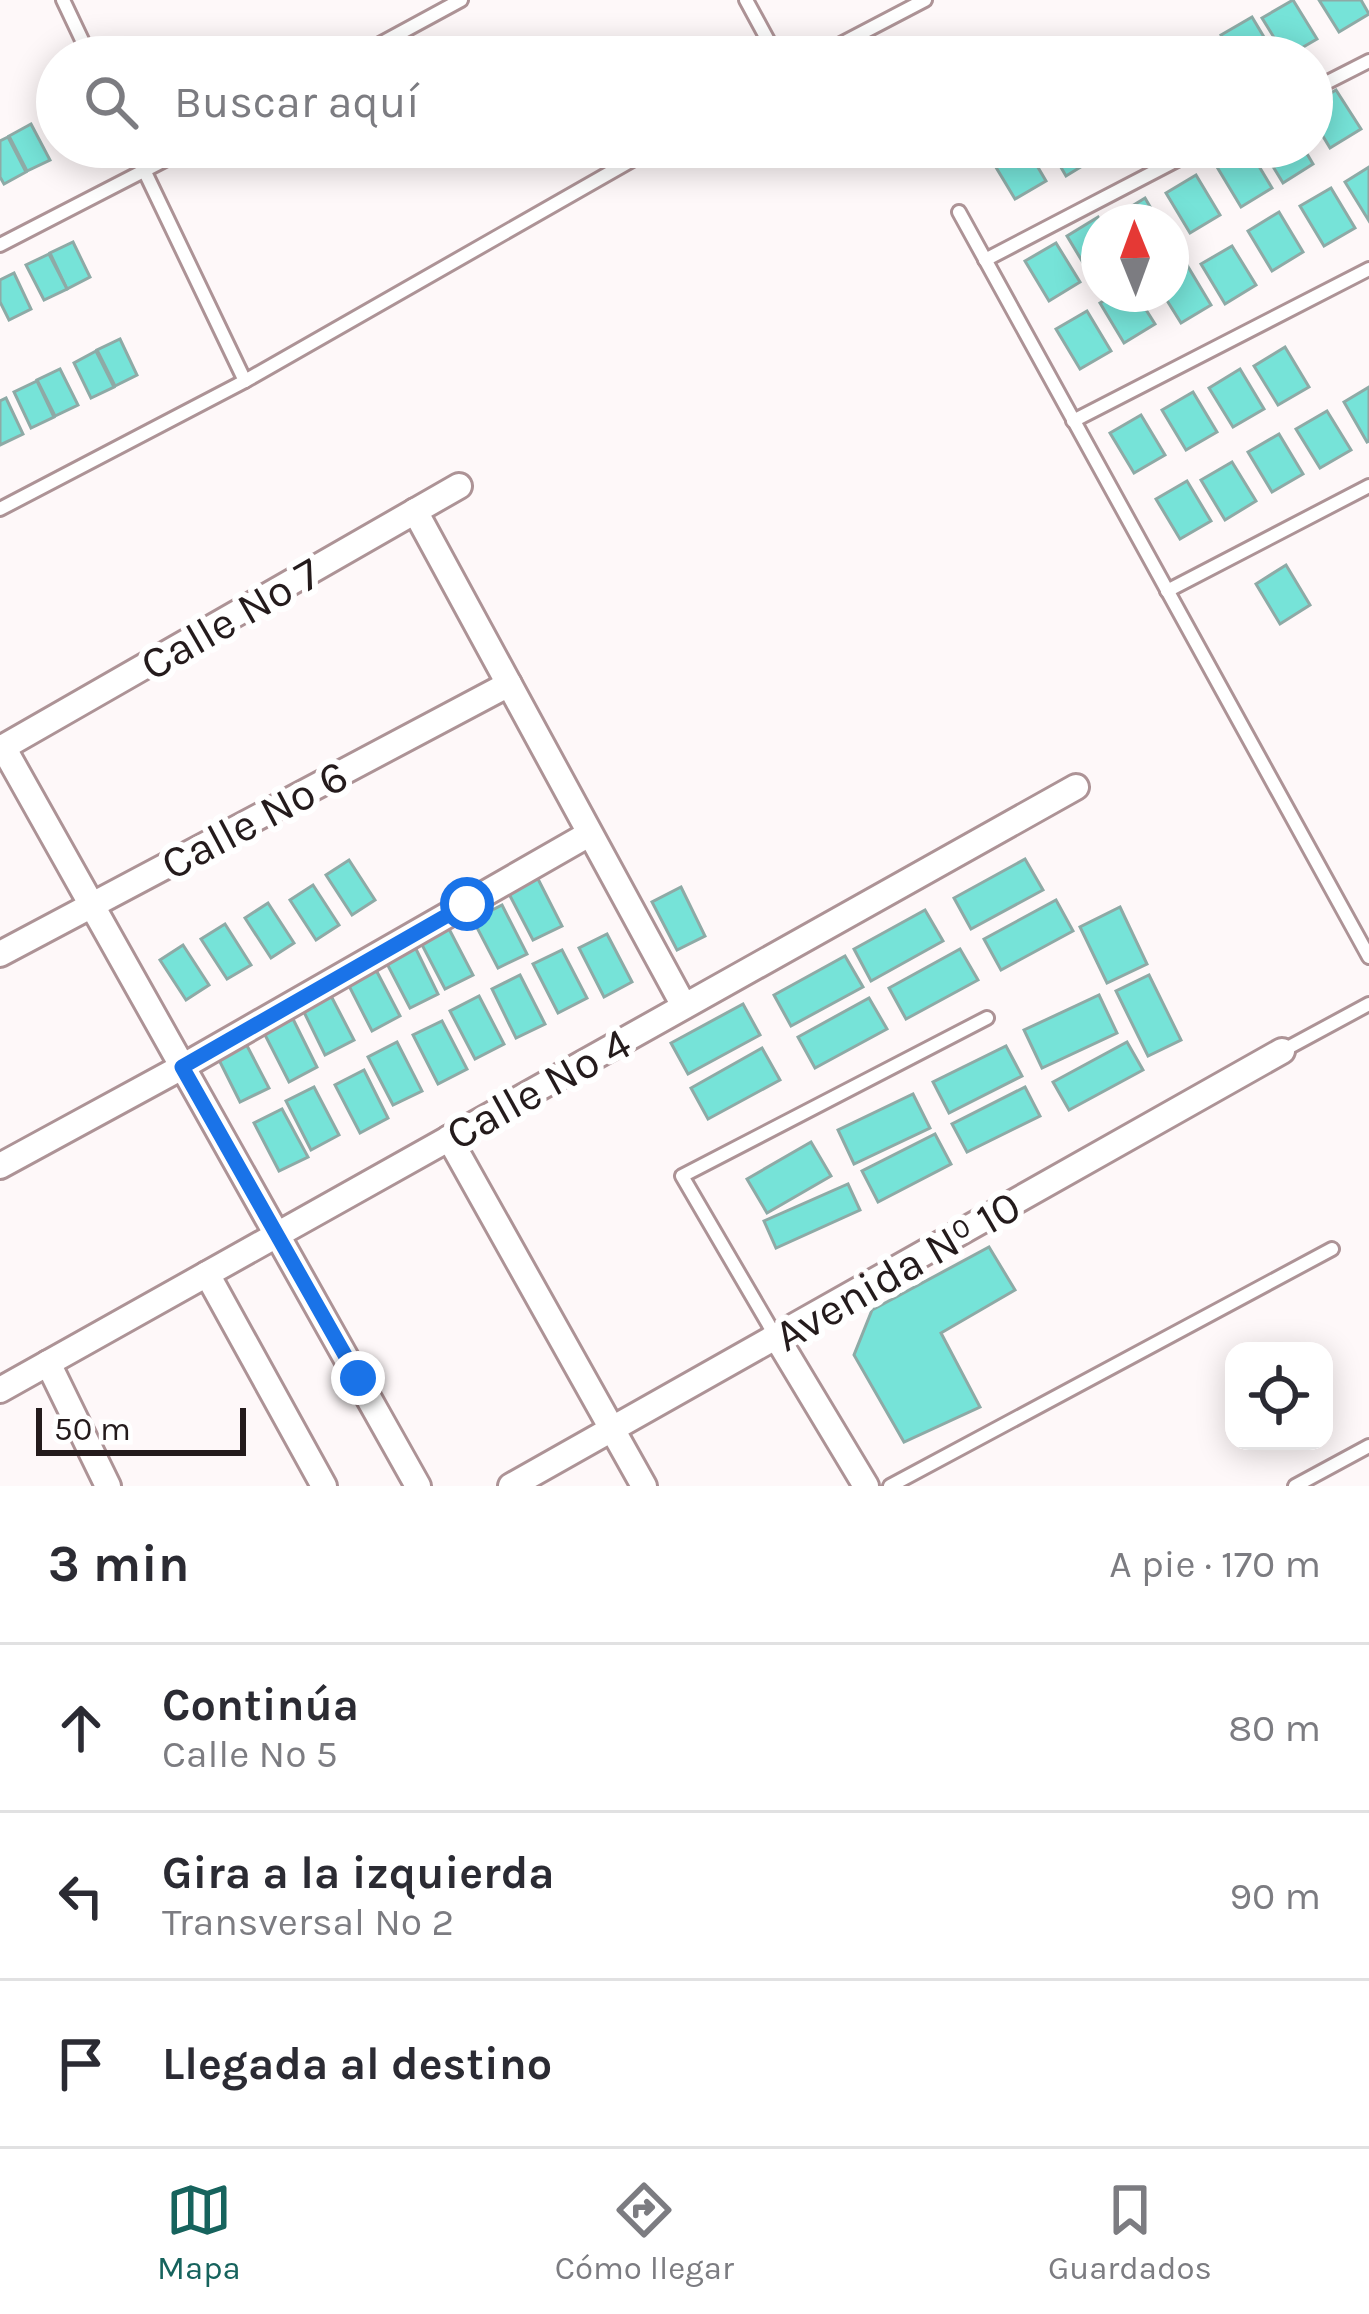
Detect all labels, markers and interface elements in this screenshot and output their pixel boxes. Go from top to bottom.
search box [36,36,1333,168]
icon: search [78,69,144,135]
text: Buscar aquí [174,76,420,128]
north arrow [1081,204,1189,312]
street label: Calle Nº 7 [132,547,329,691]
street label: Calle Nº 6 [153,749,356,891]
route start [440,877,494,931]
street label: Calle Nº 4 [437,1017,640,1161]
street label: Avenida N⁰ 10 [766,1180,1029,1362]
map controls [1225,1342,1333,1450]
button: locate [1225,1342,1333,1450]
route end [331,1351,385,1405]
scale bar [36,1402,246,1455]
text: 50 m [54,1410,131,1448]
text: 3 min [48,1534,190,1594]
text: A pie · 170 m [1109,1541,1321,1587]
text: Continúa [162,1679,359,1731]
icon: ahead [48,1695,114,1761]
text: 80 m [1228,1705,1321,1751]
text: Calle Nº 5 [162,1731,338,1777]
text: Gira a la izquierda [162,1847,555,1899]
icon: left [48,1863,114,1929]
text: 90 m [1229,1873,1321,1919]
text: Transversal Nº 2 [162,1899,454,1945]
icon: arrive [48,2031,114,2097]
text: Llegada al destino [162,2038,552,2090]
tab: Mapa [157,2177,241,2287]
tab: Cómo llegar [555,2177,734,2287]
tab: Guardados [1048,2177,1212,2287]

